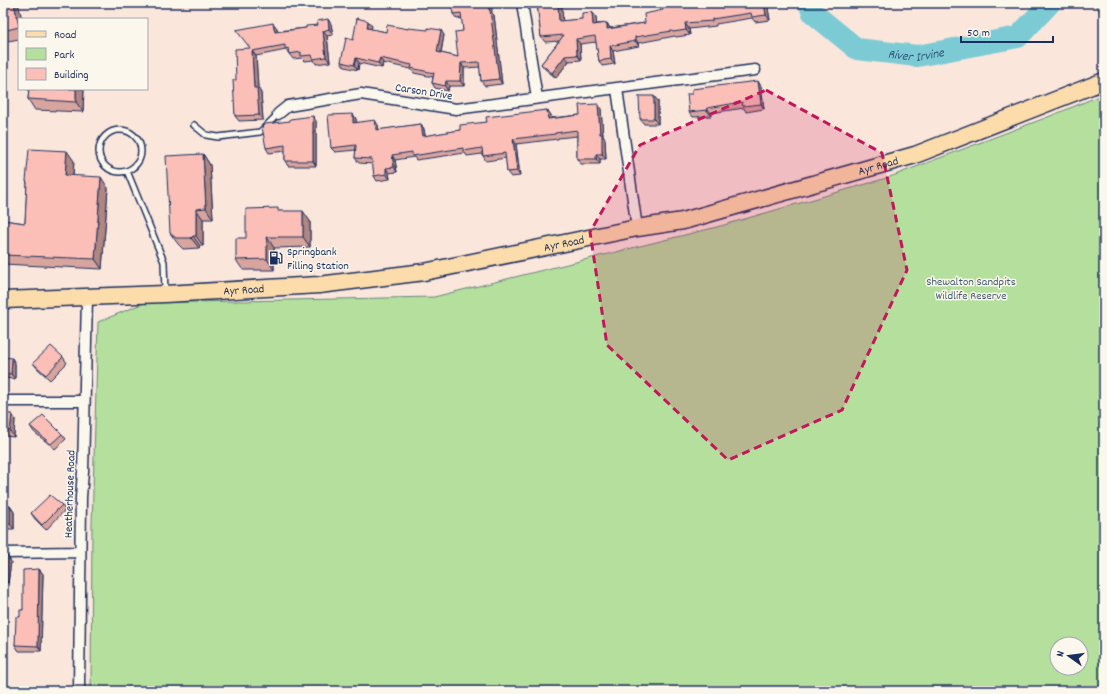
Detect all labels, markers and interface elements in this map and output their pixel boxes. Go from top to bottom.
legend [18,18,148,90]
scale bar [961,18,1053,44]
text: 50 m [967,25,990,42]
text: Road [54,27,76,44]
water label: River Irvine [887,44,947,68]
text: Park [54,47,75,64]
text: Building [54,67,89,84]
street label: Carson Drive [394,80,454,105]
street label: Ayr Road [856,153,901,181]
street label: Ayr Road [542,232,586,257]
place label: Springbank Filling Station [287,244,349,275]
fuel station icon: Springbank Filling Station [268,250,284,266]
park label: Shewalton Sandpits Wildlife Reserve [926,274,1016,305]
street label: Ayr Road [223,281,265,301]
street label: Heatherhouse Road [60,450,81,538]
north arrow [1049,636,1089,676]
text: N [1053,649,1070,659]

